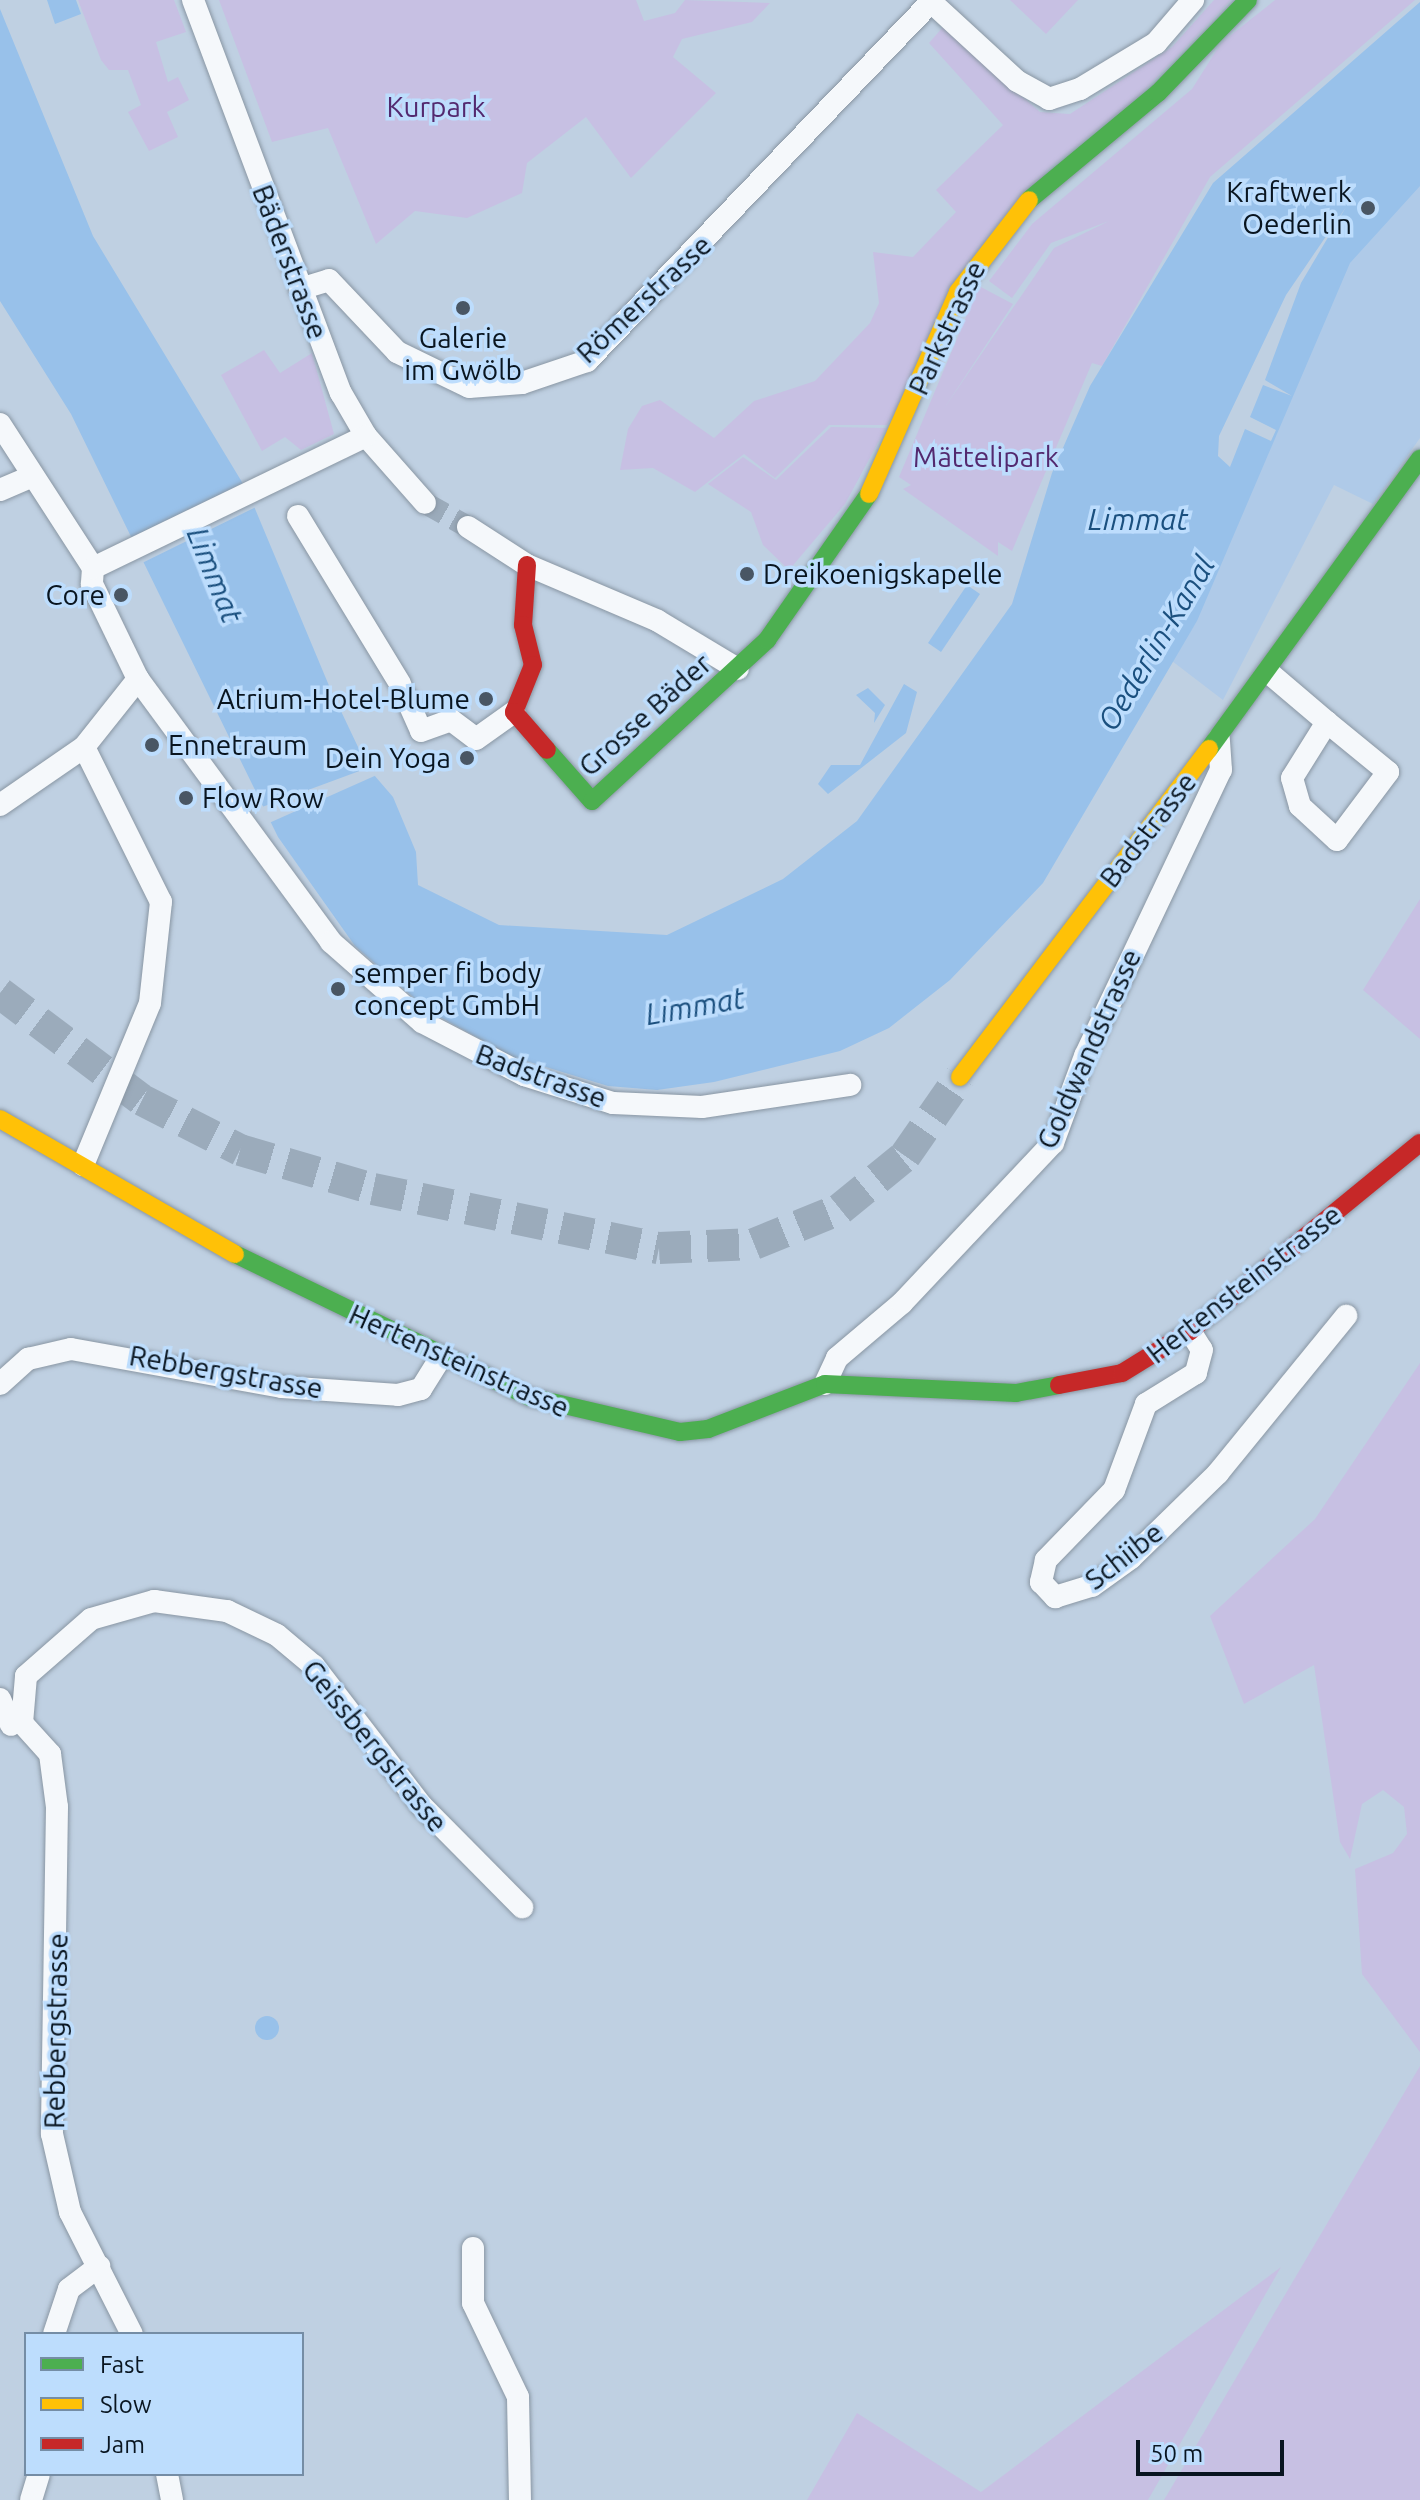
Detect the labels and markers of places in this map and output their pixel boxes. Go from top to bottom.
place label: Kraftwerk Oederlin [1226,175,1352,241]
marker: Kraftwerk Oederlin [1359,199,1377,217]
marker: Galerie im Gwölb [454,299,472,317]
place label: Galerie im Gwölb [404,321,522,387]
place label: Dreikoenigskapelle [763,557,1003,591]
marker: Dreikoenigskapelle [738,565,756,583]
place label: Core [45,578,105,612]
marker: Core [112,586,130,604]
place label: Atrium-Hotel-Blume [217,682,470,716]
marker: Atrium-Hotel-Blume [477,690,495,708]
place label: Ennetraum [168,728,307,762]
marker: Ennetraum [143,736,161,754]
place label: Dein Yoga [325,741,451,775]
marker: Dein Yoga [458,749,476,767]
place label: Flow Row [202,781,324,815]
marker: Flow Row [177,789,195,807]
place label: semper fi body concept GmbH [354,956,541,1022]
marker: semper fi body concept GmbH [329,980,347,998]

